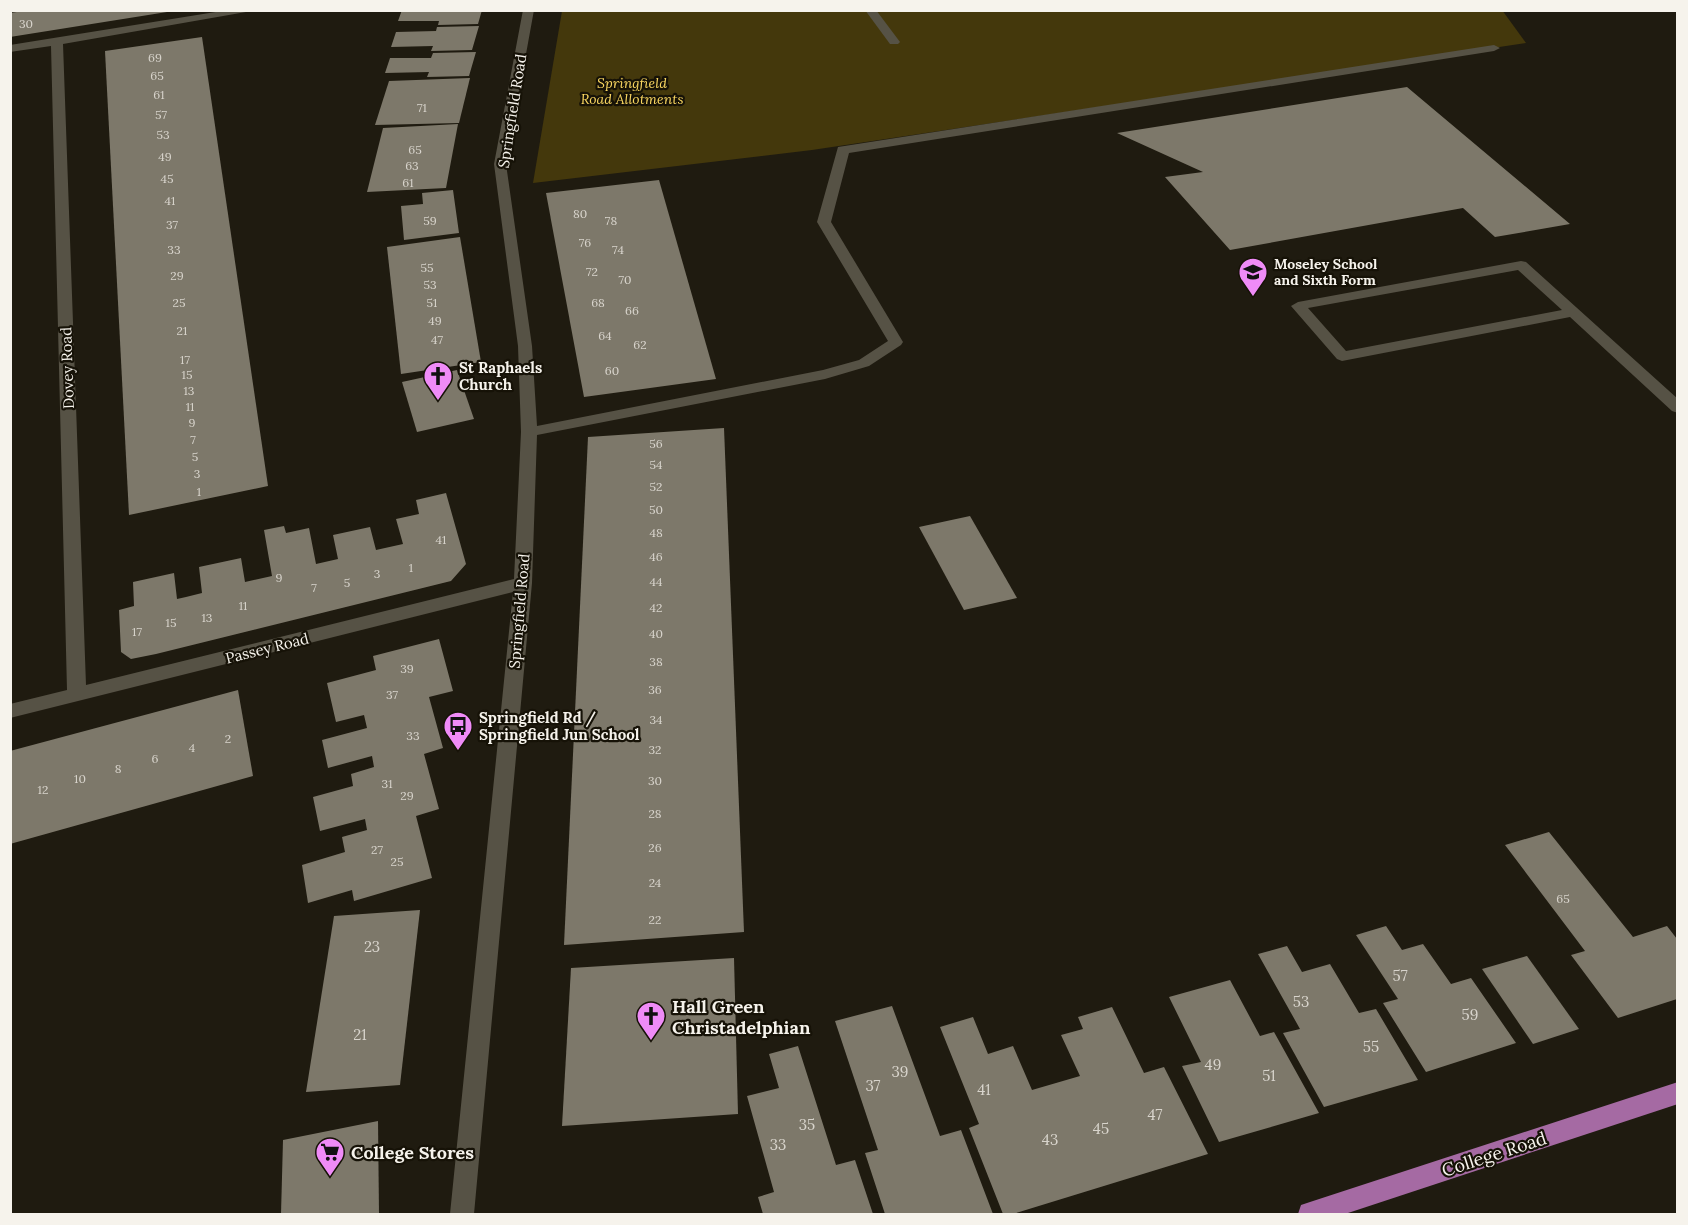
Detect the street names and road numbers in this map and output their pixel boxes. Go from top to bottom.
street label: Springfield Road [494,53,530,169]
street label: Dovey Road [56,327,78,409]
street label: Springfield Road [505,553,533,669]
street label: Passey Road [223,628,311,668]
street label: College Road [1439,1126,1549,1182]

